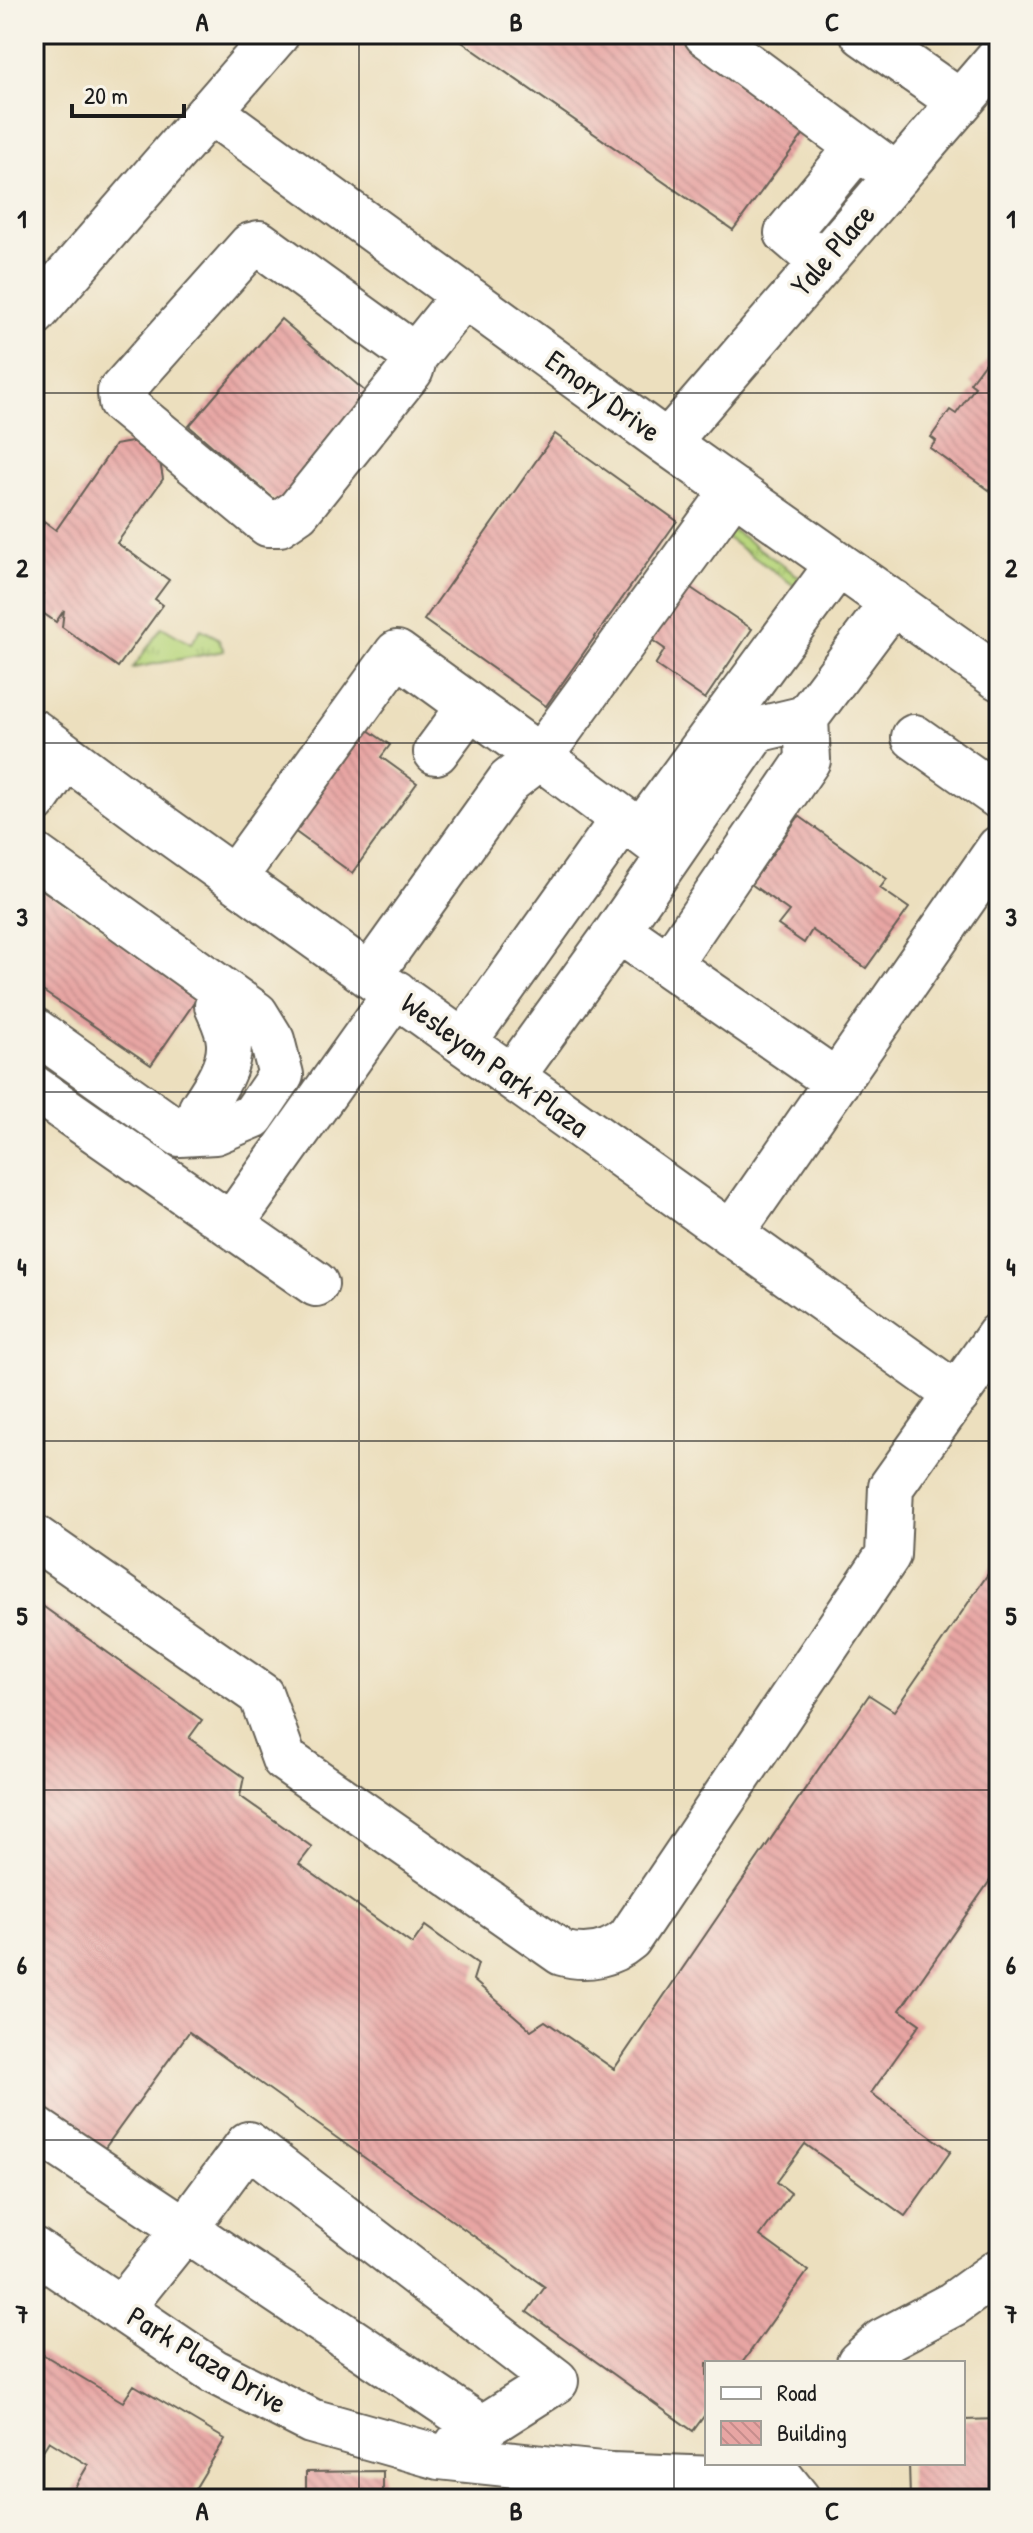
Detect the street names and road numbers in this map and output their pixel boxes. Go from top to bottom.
street label: Yale Place [781,195,883,304]
street label: Emory Drive [538,340,669,451]
street label: Wesleyan Park Plaza [394,983,598,1146]
street label: Park Plaza Drive [120,2296,295,2422]

